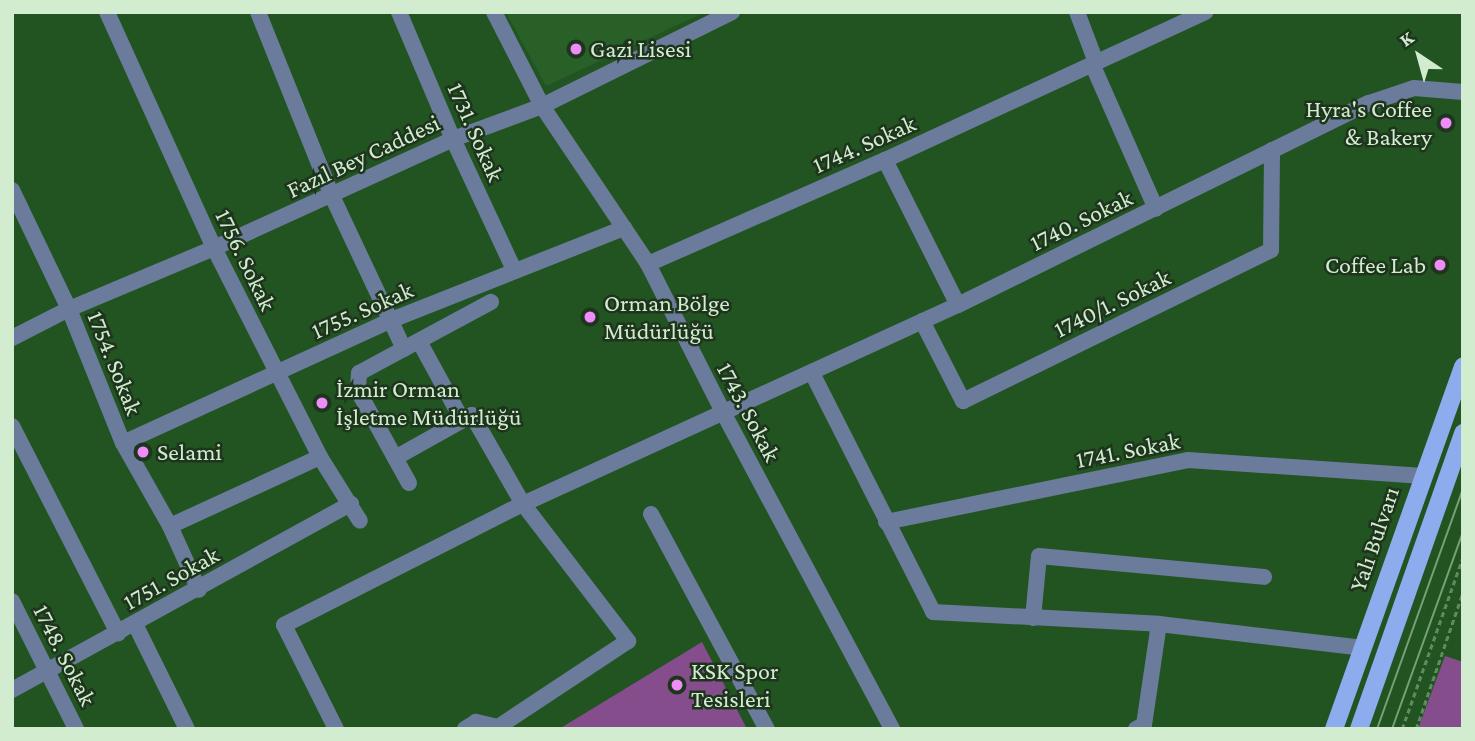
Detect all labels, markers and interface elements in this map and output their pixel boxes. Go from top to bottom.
north arrow [1384,21,1454,91]
text: K [1395,27,1417,51]
place label: Gazi Lisesi [590,35,691,63]
marker: Gazi Lisesi [568,41,584,57]
street label: 1731. Sokak [441,78,511,186]
place label: Hyra's Coffee & Bakery [1305,95,1432,151]
street label: Fazıl Bey Caddesi [282,108,444,204]
street label: 1744. Sokak [808,109,920,179]
marker: Hyra's Coffee & Bakery [1438,115,1454,131]
street label: 1740. Sokak [1025,183,1137,257]
street label: 1756. Sokak [209,205,283,315]
place label: Coffee Lab [1325,251,1426,279]
marker: Coffee Lab [1432,257,1448,273]
street label: 1740/1. Sokak [1049,262,1175,344]
street label: 1755. Sokak [307,275,417,345]
place label: Orman Bölge Müdürlüğü [604,289,730,345]
street label: 1754. Sokak [81,307,149,419]
marker: Orman Bölge Müdürlüğü [582,309,598,325]
street label: 1743. Sokak [711,357,787,467]
place label: İzmir Orman İşletme Müdürlüğü [336,375,522,431]
marker: İzmir Orman İşletme Müdürlüğü [314,395,330,411]
street label: 1741. Sokak [1073,426,1183,474]
place label: Selami [157,438,222,466]
marker: Selami [135,444,151,460]
street label: Yalı Bulvarı [1343,483,1405,595]
street label: 1751. Sokak [118,540,224,616]
street label: 1748. Sokak [27,599,103,711]
place label: KSK Spor Tesisleri [691,657,778,713]
marker: KSK Spor Tesisleri [669,677,685,693]

